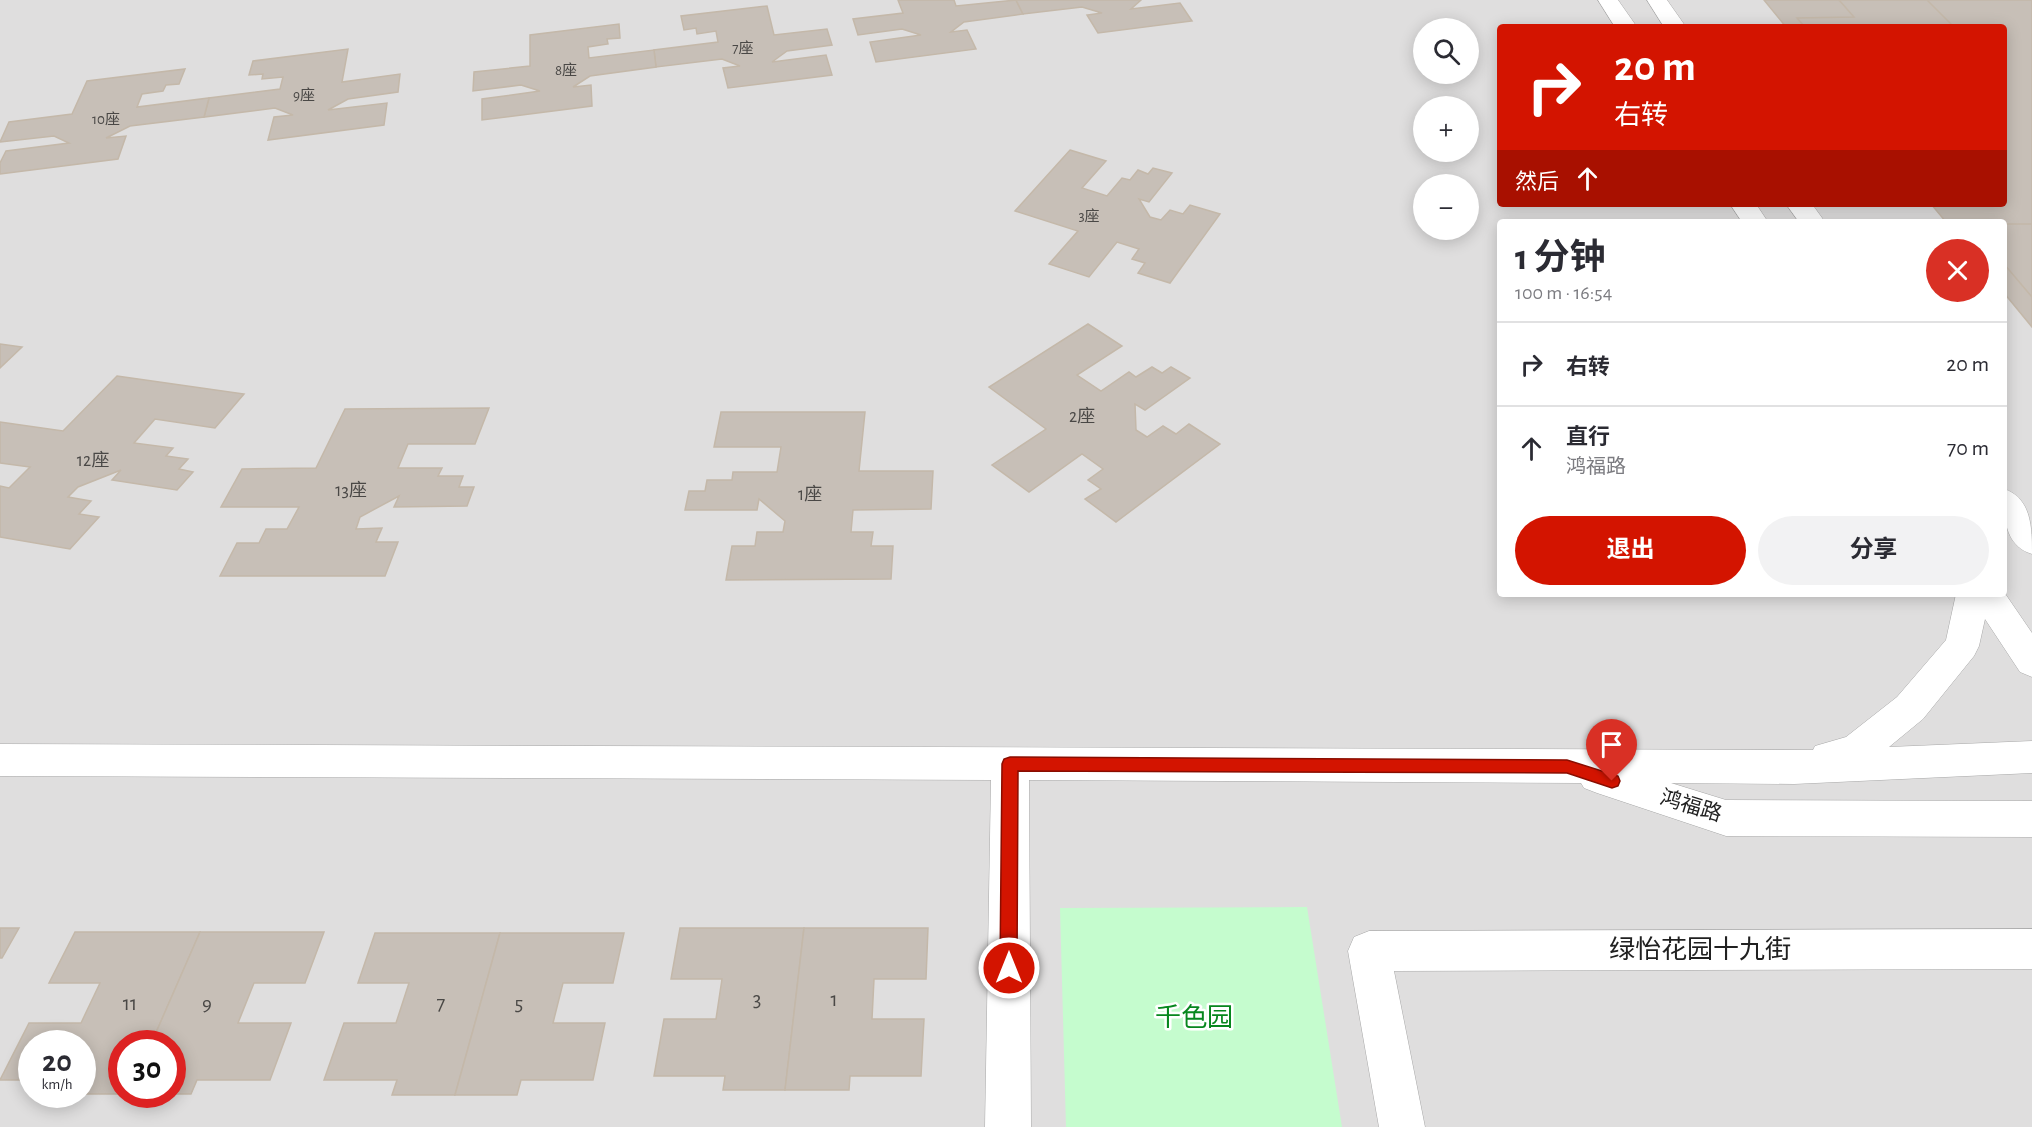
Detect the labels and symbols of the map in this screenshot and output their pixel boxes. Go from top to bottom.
house number: 7座 [732,40,754,56]
house number: 8座 [555,62,577,78]
house number: 9座 [293,87,315,103]
house number: 10座 [92,111,120,127]
house number: 3座 [1078,208,1100,224]
house number: 2座 [1069,406,1095,426]
house number: 12座 [77,450,109,470]
house number: 13座 [335,480,367,500]
house number: 1座 [798,484,822,504]
pin [1586,719,1637,781]
street label: 鸿福路 [1658,786,1724,825]
position arrow [977,936,1041,1000]
street label: 绿怡花园十九街 [1609,936,1791,963]
house number: 3 [753,989,761,1010]
house number: 1 [830,989,838,1010]
house number: 11 [123,993,137,1014]
house number: 9 [202,993,212,1014]
house number: 7 [437,993,446,1014]
house number: 5 [515,993,523,1014]
park label: 千色园 [1155,1003,1233,1031]
speed limit sign: 30 [108,1030,186,1108]

